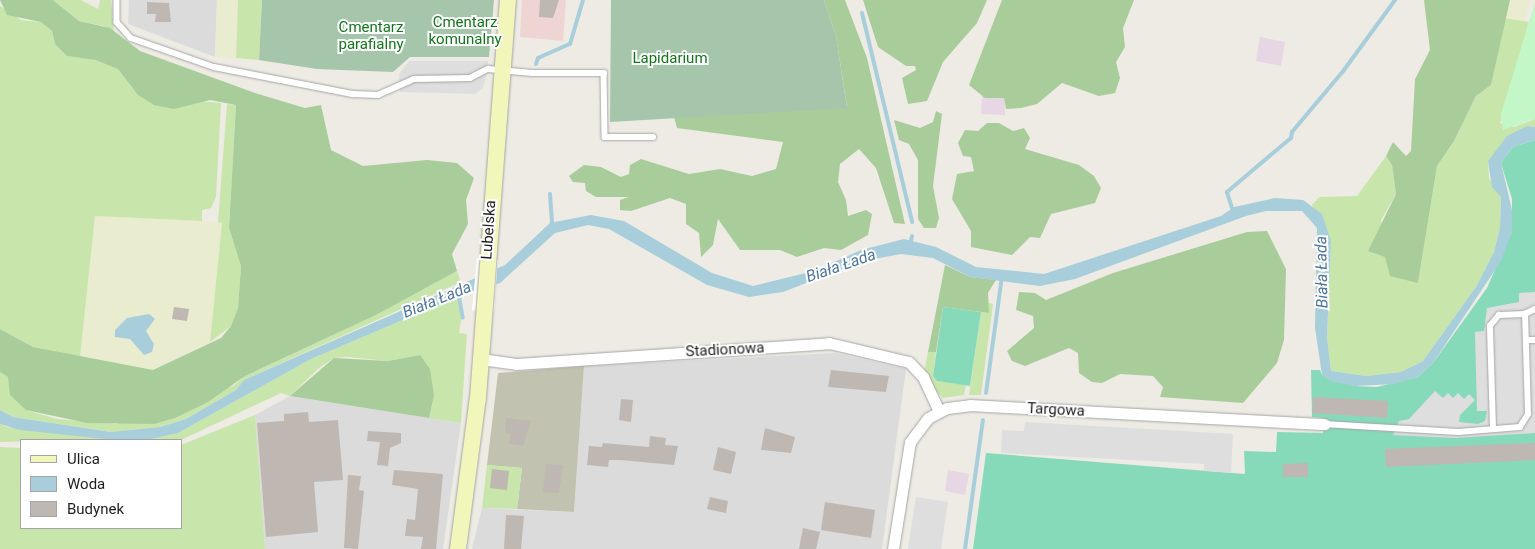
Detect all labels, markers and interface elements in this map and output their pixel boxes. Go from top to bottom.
park label: Cmentarz komunalny [428,13,502,48]
park label: Cmentarz parafialny [338,18,404,53]
park label: Lapidarium [632,50,708,68]
street label: Lubelska [478,200,500,260]
water label: Biała Łada [1312,236,1332,308]
water label: Biała Łada [804,245,878,287]
water label: Biała Łada [400,278,474,322]
street label: Stadionowa [685,339,765,361]
street label: Targowa [1027,400,1085,420]
legend [20,439,182,529]
text: Ulica [67,450,100,468]
text: Woda [67,475,105,493]
text: Budynek [67,500,124,518]

